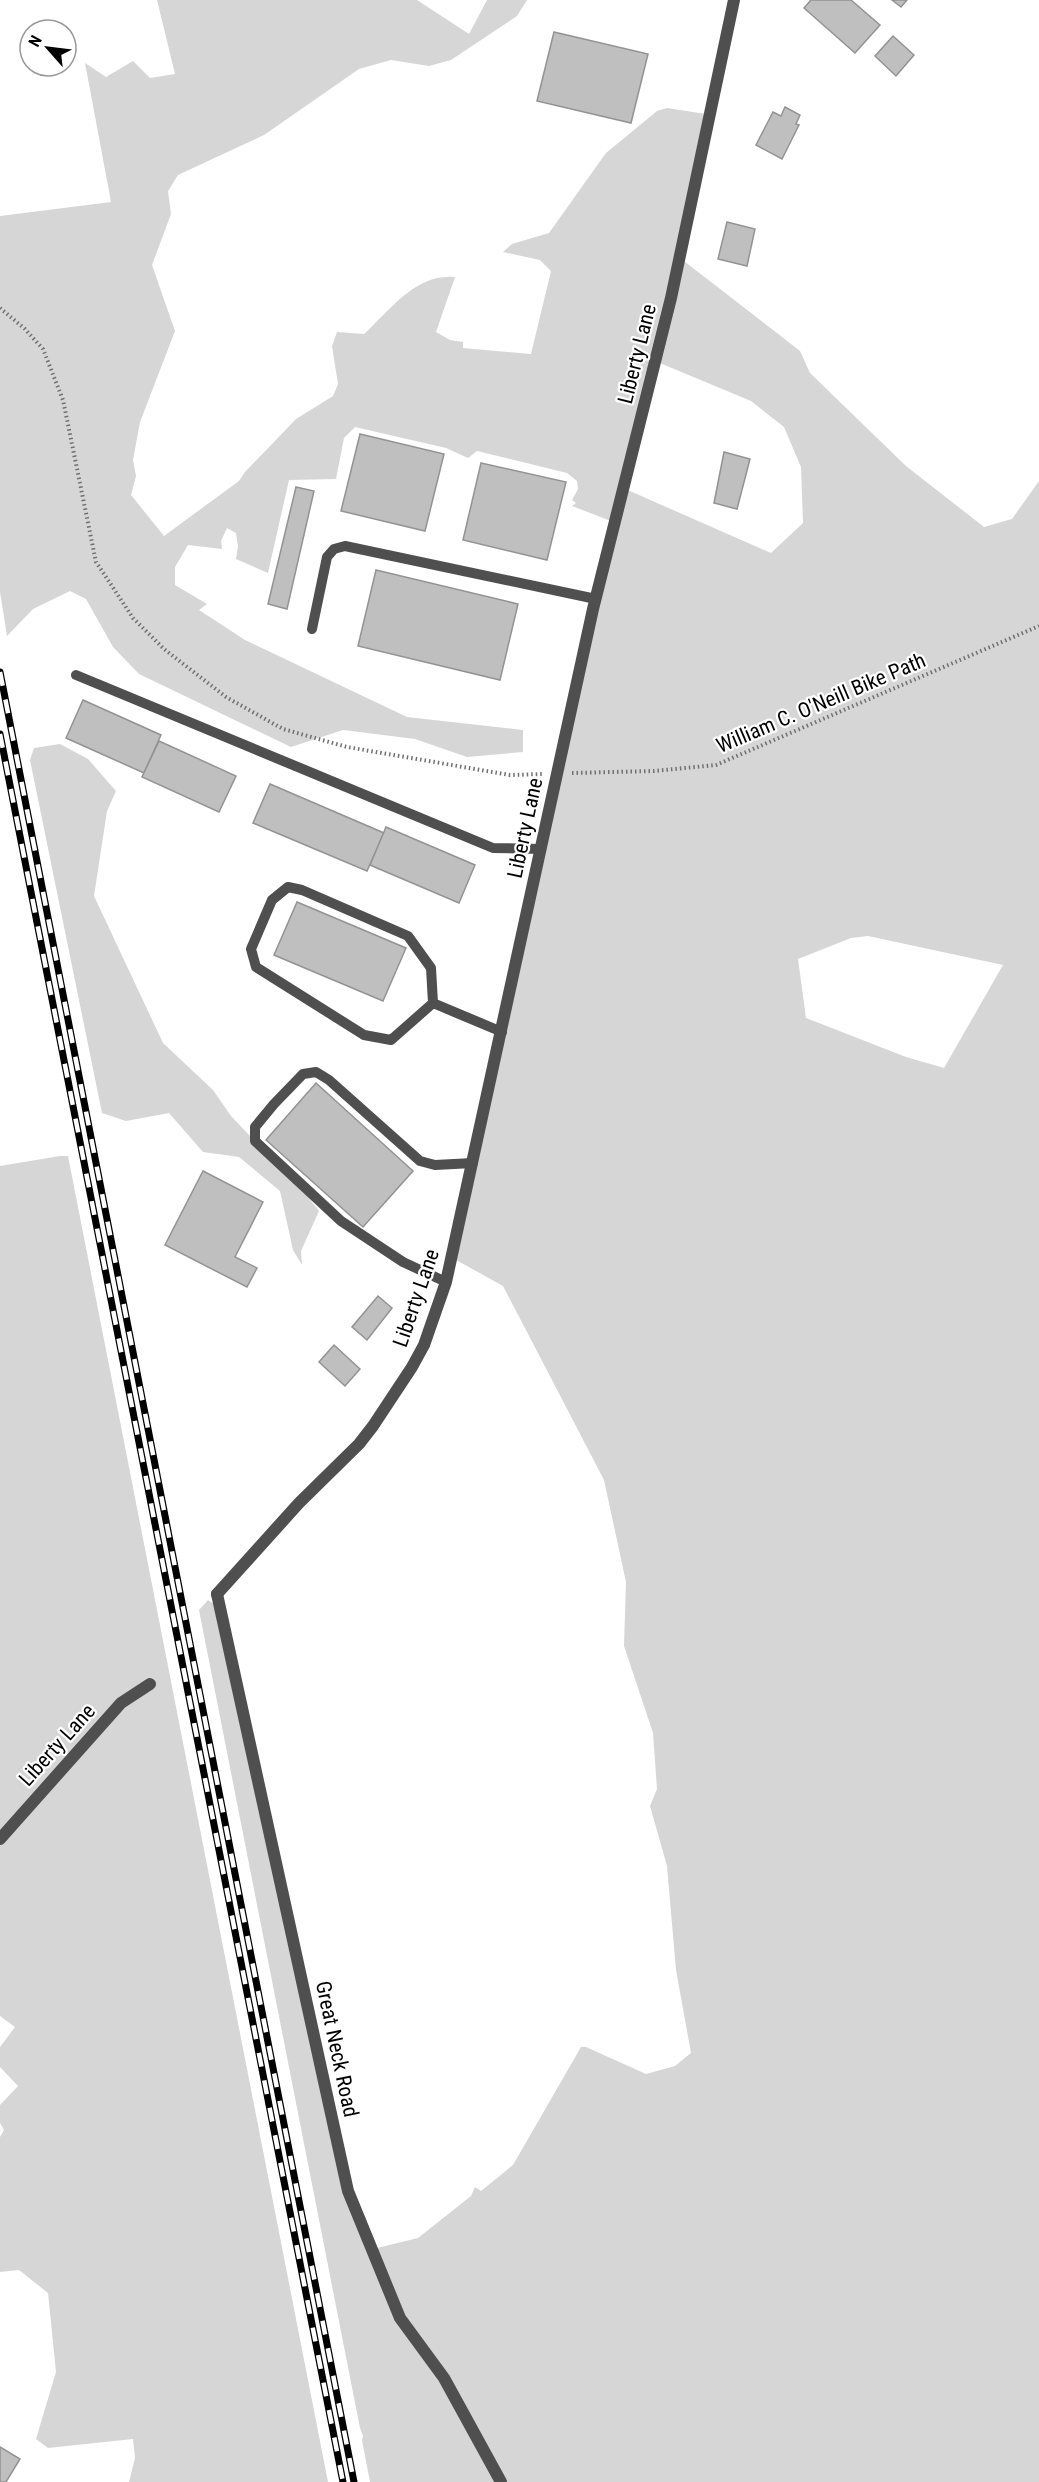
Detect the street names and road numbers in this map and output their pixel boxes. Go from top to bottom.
street label: Liberty Lane [613,302,661,406]
street label: William C. O'Neill Bike Path [713,648,929,758]
street label: Liberty Lane [503,776,547,880]
street label: Liberty Lane [388,1246,444,1350]
street label: Liberty Lane [14,1699,100,1791]
street label: Great Neck Road [311,1979,363,2119]

